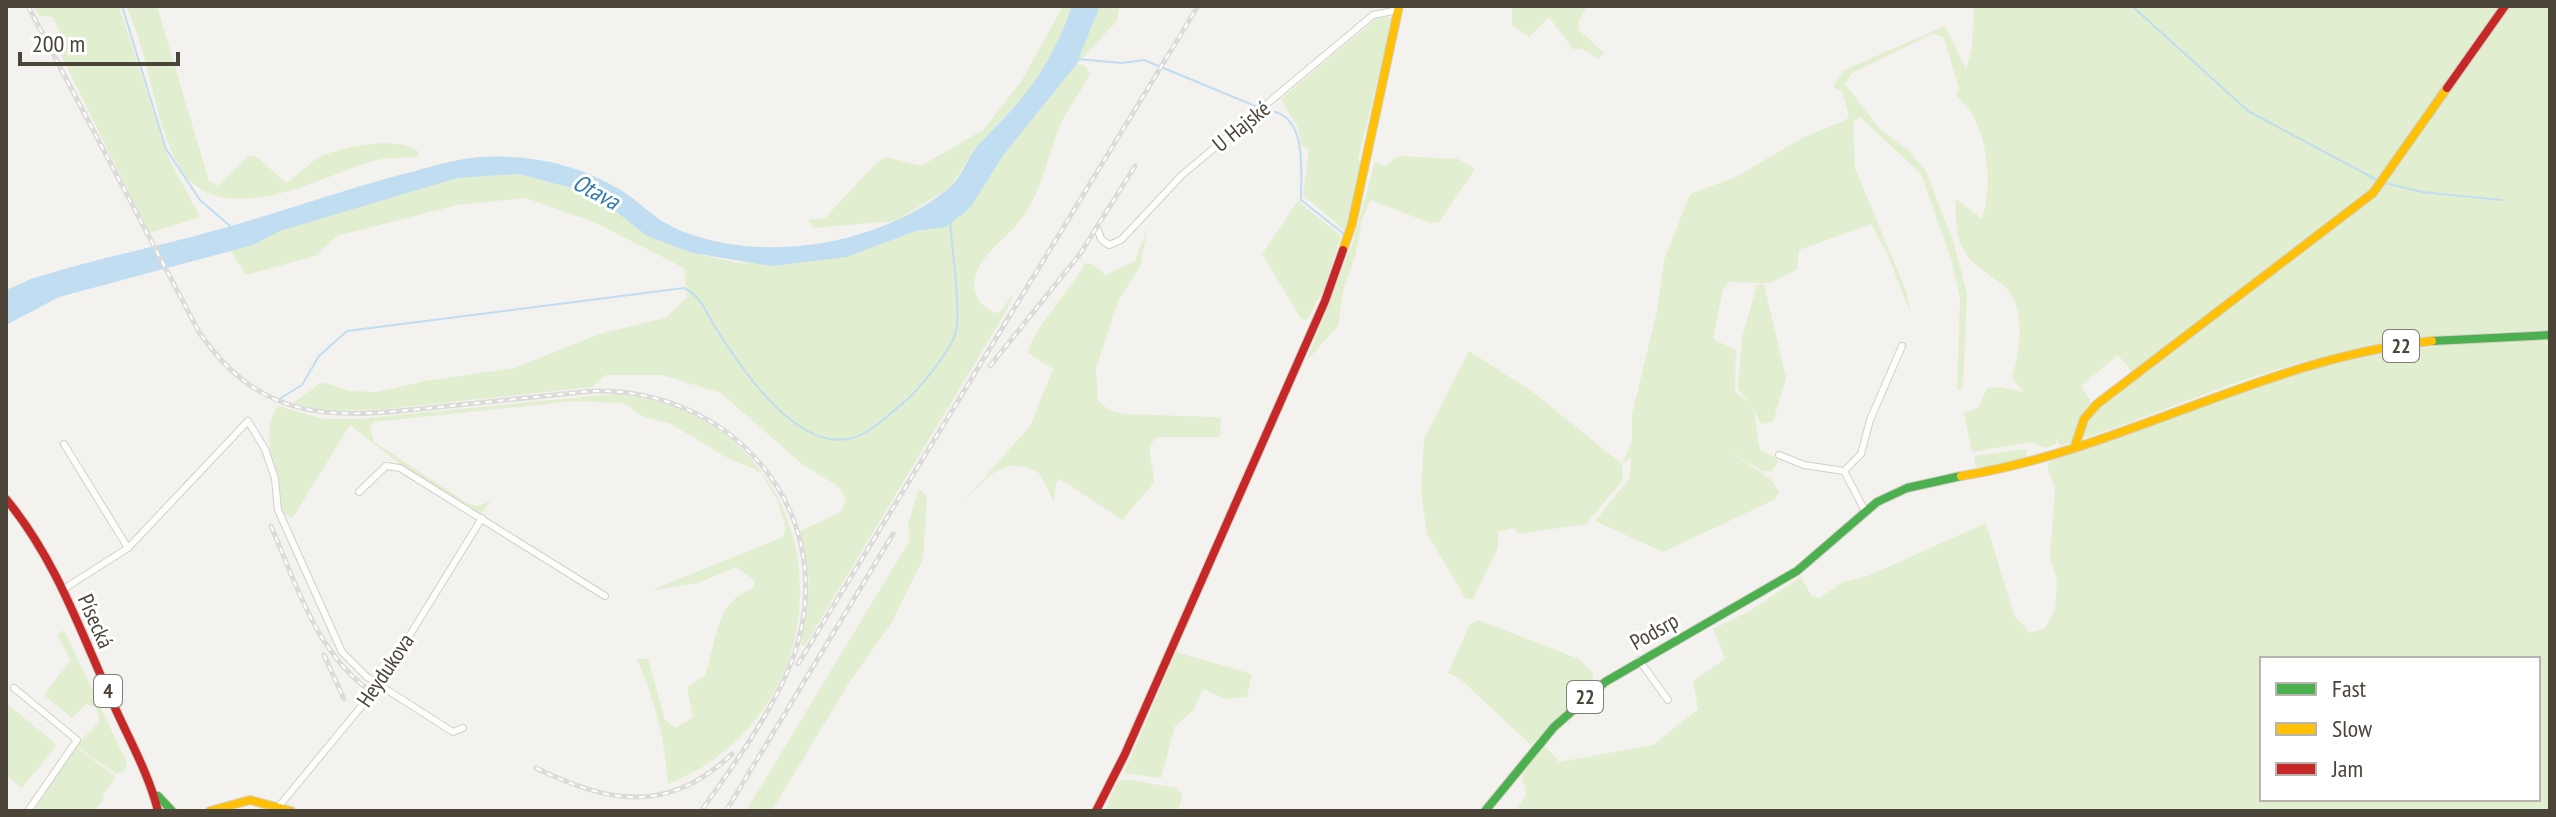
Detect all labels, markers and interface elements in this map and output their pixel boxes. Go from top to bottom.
scale bar [20,16,178,66]
text: 200 m [32,28,85,59]
street label: U Hajské [1206,94,1276,158]
water label: Otava [568,167,626,217]
road number: 22 [2383,330,2419,362]
street label: Písecká [72,590,120,652]
street label: Podsrp [1625,606,1683,656]
street label: Heydukova [350,628,420,712]
legend [2260,657,2540,801]
text: Fast [2332,673,2367,704]
road number: 4 [94,675,122,707]
road number: 22 [1567,681,1603,713]
text: Slow [2332,713,2373,744]
text: Jam [2331,753,2363,784]

